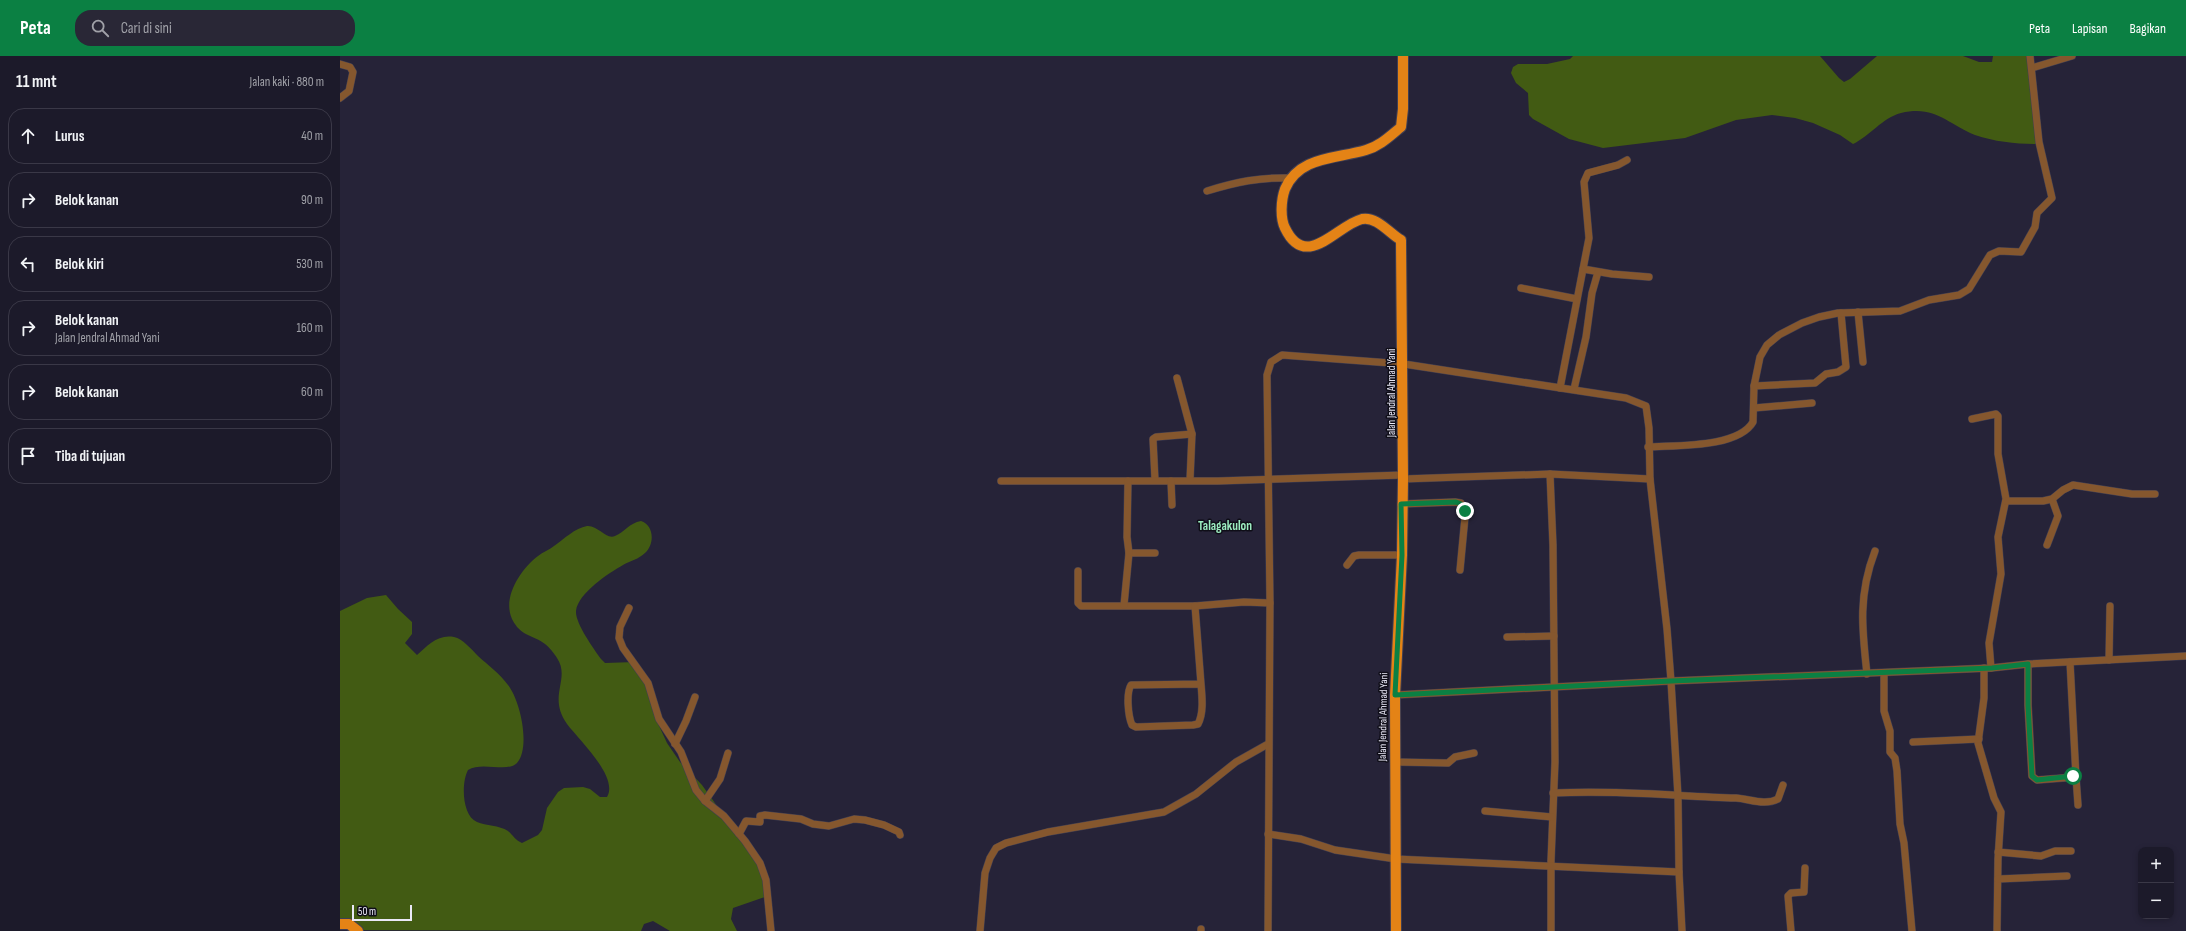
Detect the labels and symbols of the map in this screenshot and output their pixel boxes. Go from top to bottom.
street label: Jalan Jendral Ahmad Yani [1385,349,1398,438]
route end [1456,502,1474,520]
district label: Talagakulon [1198,518,1252,534]
street label: Jalan Jendral Ahmad Yani [1376,673,1390,762]
route start [2064,767,2082,785]
scale bar [352,903,412,922]

